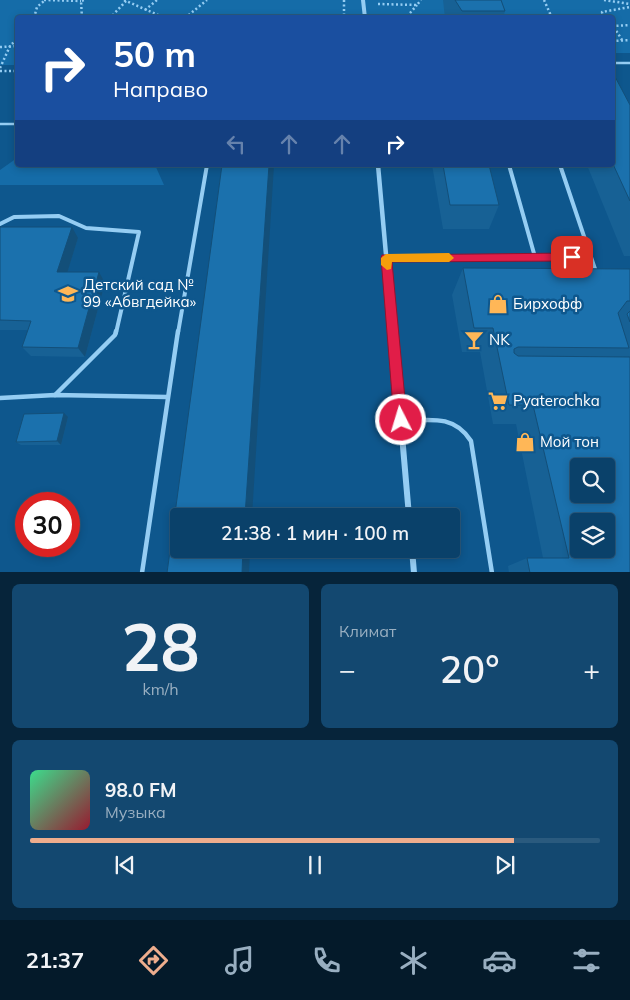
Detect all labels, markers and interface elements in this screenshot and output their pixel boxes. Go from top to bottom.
text: 50 m [113,32,196,76]
icon: right [30,35,95,100]
text: Направо [113,75,208,103]
icon: left [222,130,250,158]
icon: ahead [275,130,303,158]
icon: ahead [328,130,356,158]
icon: right [381,130,409,158]
pin [551,236,593,278]
icon: arrive [558,243,586,271]
place label: Детский сад № 99 «Абвгдейка» [83,275,197,311]
school or university icon: Детский сад № 99 «Абвгдейка» [57,283,79,305]
shop icon: Бирхофф [487,293,509,315]
place label: Бирхофф [513,294,582,313]
bar icon: NK [463,329,485,351]
place label: NK [489,330,510,349]
supermarket icon: Pyaterochka [487,390,509,412]
place label: Pyaterochka [513,391,600,410]
position arrow [374,393,426,445]
shop icon: Мой тон [514,431,536,453]
place label: Мой тон [540,432,599,451]
map controls [570,458,615,558]
button: search [570,458,615,503]
speed limit sign: 30 [15,492,80,557]
button: layers [570,513,615,558]
text: 21:38 · 1 мин · 100 m [221,521,409,545]
text: 28 [121,606,200,687]
text: Климат [339,621,396,641]
text: 20° [440,645,499,693]
text: − [339,652,356,687]
text: + [583,652,600,687]
text: km/h [142,679,179,699]
text: 98.0 FM [105,778,177,802]
text: Музыка [105,802,166,822]
icon: previous [111,851,139,879]
icon: pause [301,851,329,879]
icon: next [491,851,519,879]
icon: directions [136,943,171,978]
icon: music [222,943,257,978]
icon: phone [309,943,344,978]
icon: climate [396,943,431,978]
icon: car [482,943,517,978]
icon: filters [569,943,604,978]
text: 21:37 [26,946,84,974]

